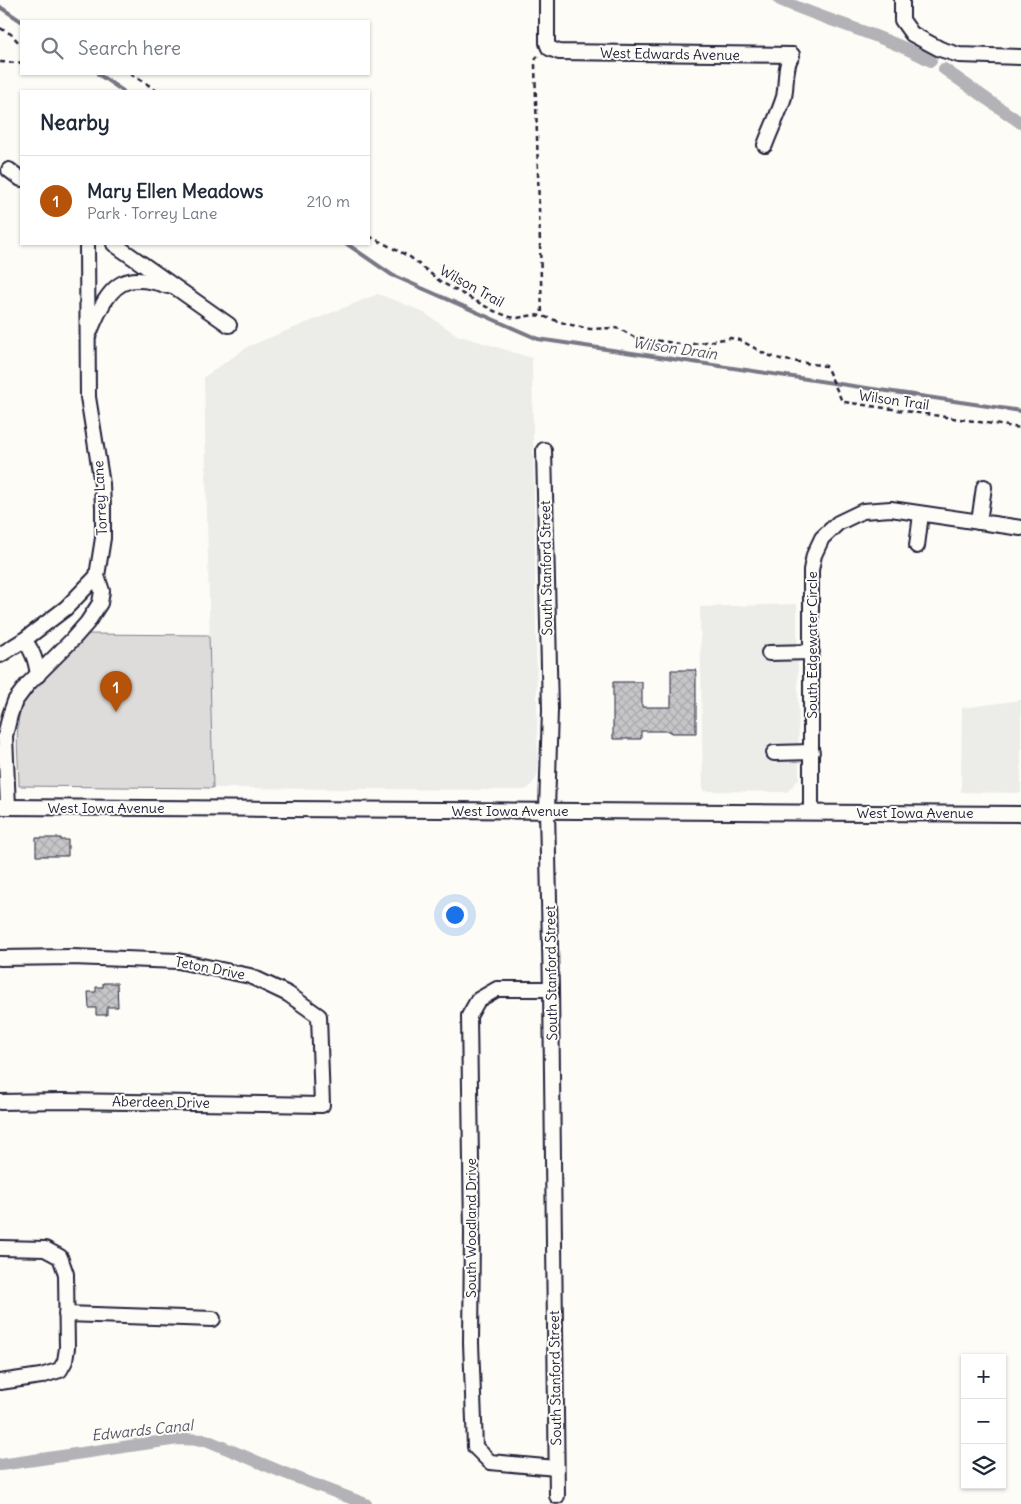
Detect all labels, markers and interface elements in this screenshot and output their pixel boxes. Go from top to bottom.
search box [20,20,370,75]
icon: search [38,34,66,62]
text: Search here [78,36,181,60]
street label: West Edwards Avenue [600,44,740,64]
text: Nearby [40,109,110,136]
text: Mary Ellen Meadows [87,179,263,203]
text: 1 [53,191,59,211]
text: 210 m [307,191,350,211]
text: Park · Torrey Lane [87,203,217,223]
street label: Wilson Trail [437,261,507,311]
water label: Wilson Drain [632,333,719,363]
street label: Wilson Trail [858,386,930,414]
street label: Torrey Lane [89,460,111,536]
street label: South Stanford Street [536,500,556,636]
street label: South Edgewater Circle [803,571,821,719]
pin: 1 [100,671,132,712]
street label: West Iowa Avenue [47,799,165,817]
street label: West Iowa Avenue [451,802,569,820]
street label: West Iowa Avenue [856,804,974,822]
your location [442,902,468,928]
street label: South Stanford Street [541,905,561,1041]
street label: Teton Drive [173,952,247,984]
street label: Aberdeen Drive [112,1092,210,1112]
street label: South Woodland Drive [462,1158,480,1298]
street label: South Stanford Street [545,1310,565,1446]
map controls [961,1354,1006,1489]
button: + [961,1354,1006,1399]
button: − [961,1399,1006,1444]
water label: Edwards Canal [90,1415,196,1445]
button: layers [961,1444,1006,1489]

